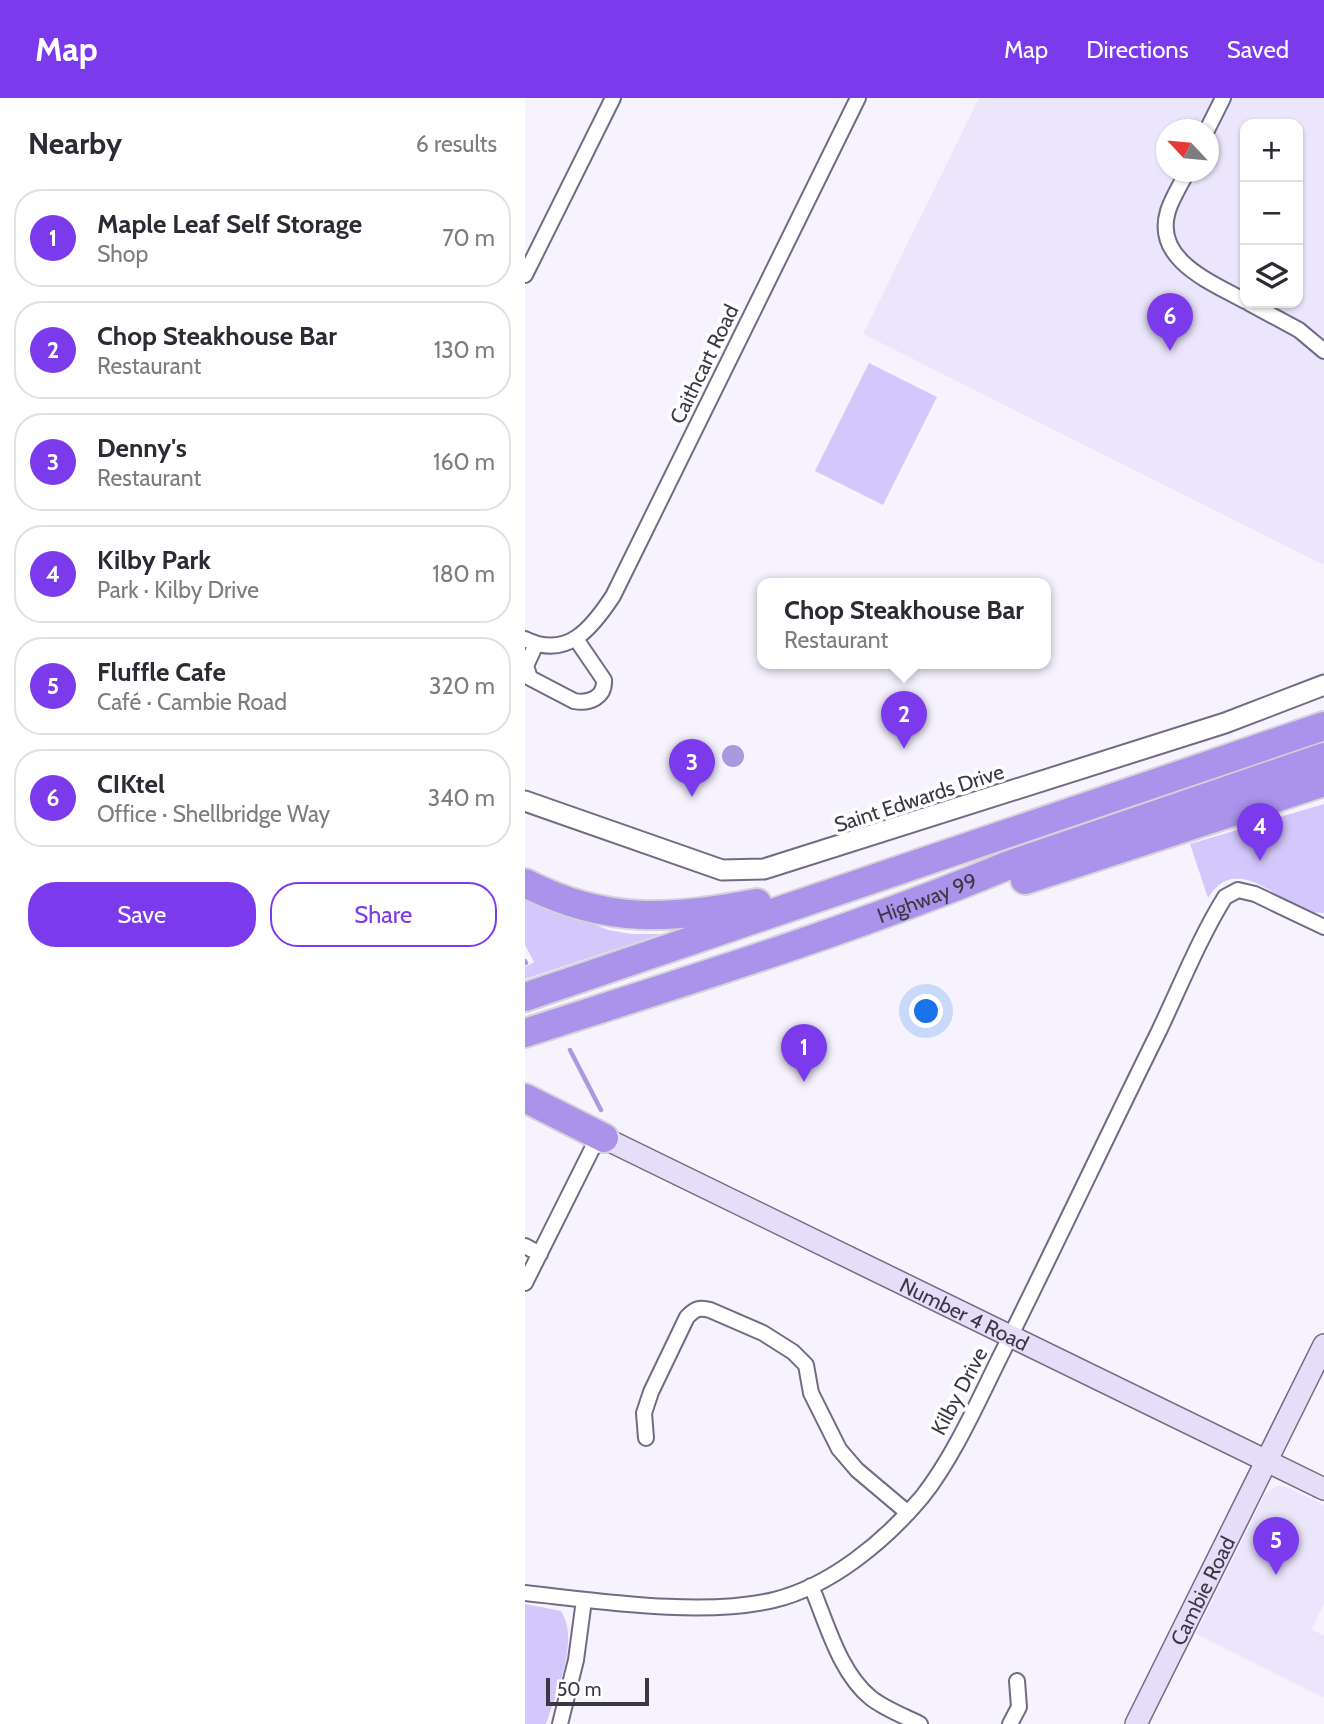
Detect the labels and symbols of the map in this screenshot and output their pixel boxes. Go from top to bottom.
north arrow [1156,119,1219,182]
pin: 6 [1147,293,1193,351]
street label: Caithcart Road [664,300,744,428]
pin: 2 [881,691,927,749]
pin: 3 [669,739,715,797]
street label: Saint Edwards Drive [831,759,1007,837]
pin: 4 [1237,803,1283,861]
street label: Highway 99 [873,867,980,928]
your location [909,994,943,1028]
pin: 1 [781,1024,827,1082]
street label: Number 4 Road [896,1272,1033,1356]
street label: Kilby Drive [926,1343,993,1439]
pin: 5 [1253,1517,1299,1575]
street label: Cambie Road [1165,1532,1240,1649]
scale bar [546,1675,649,1707]

